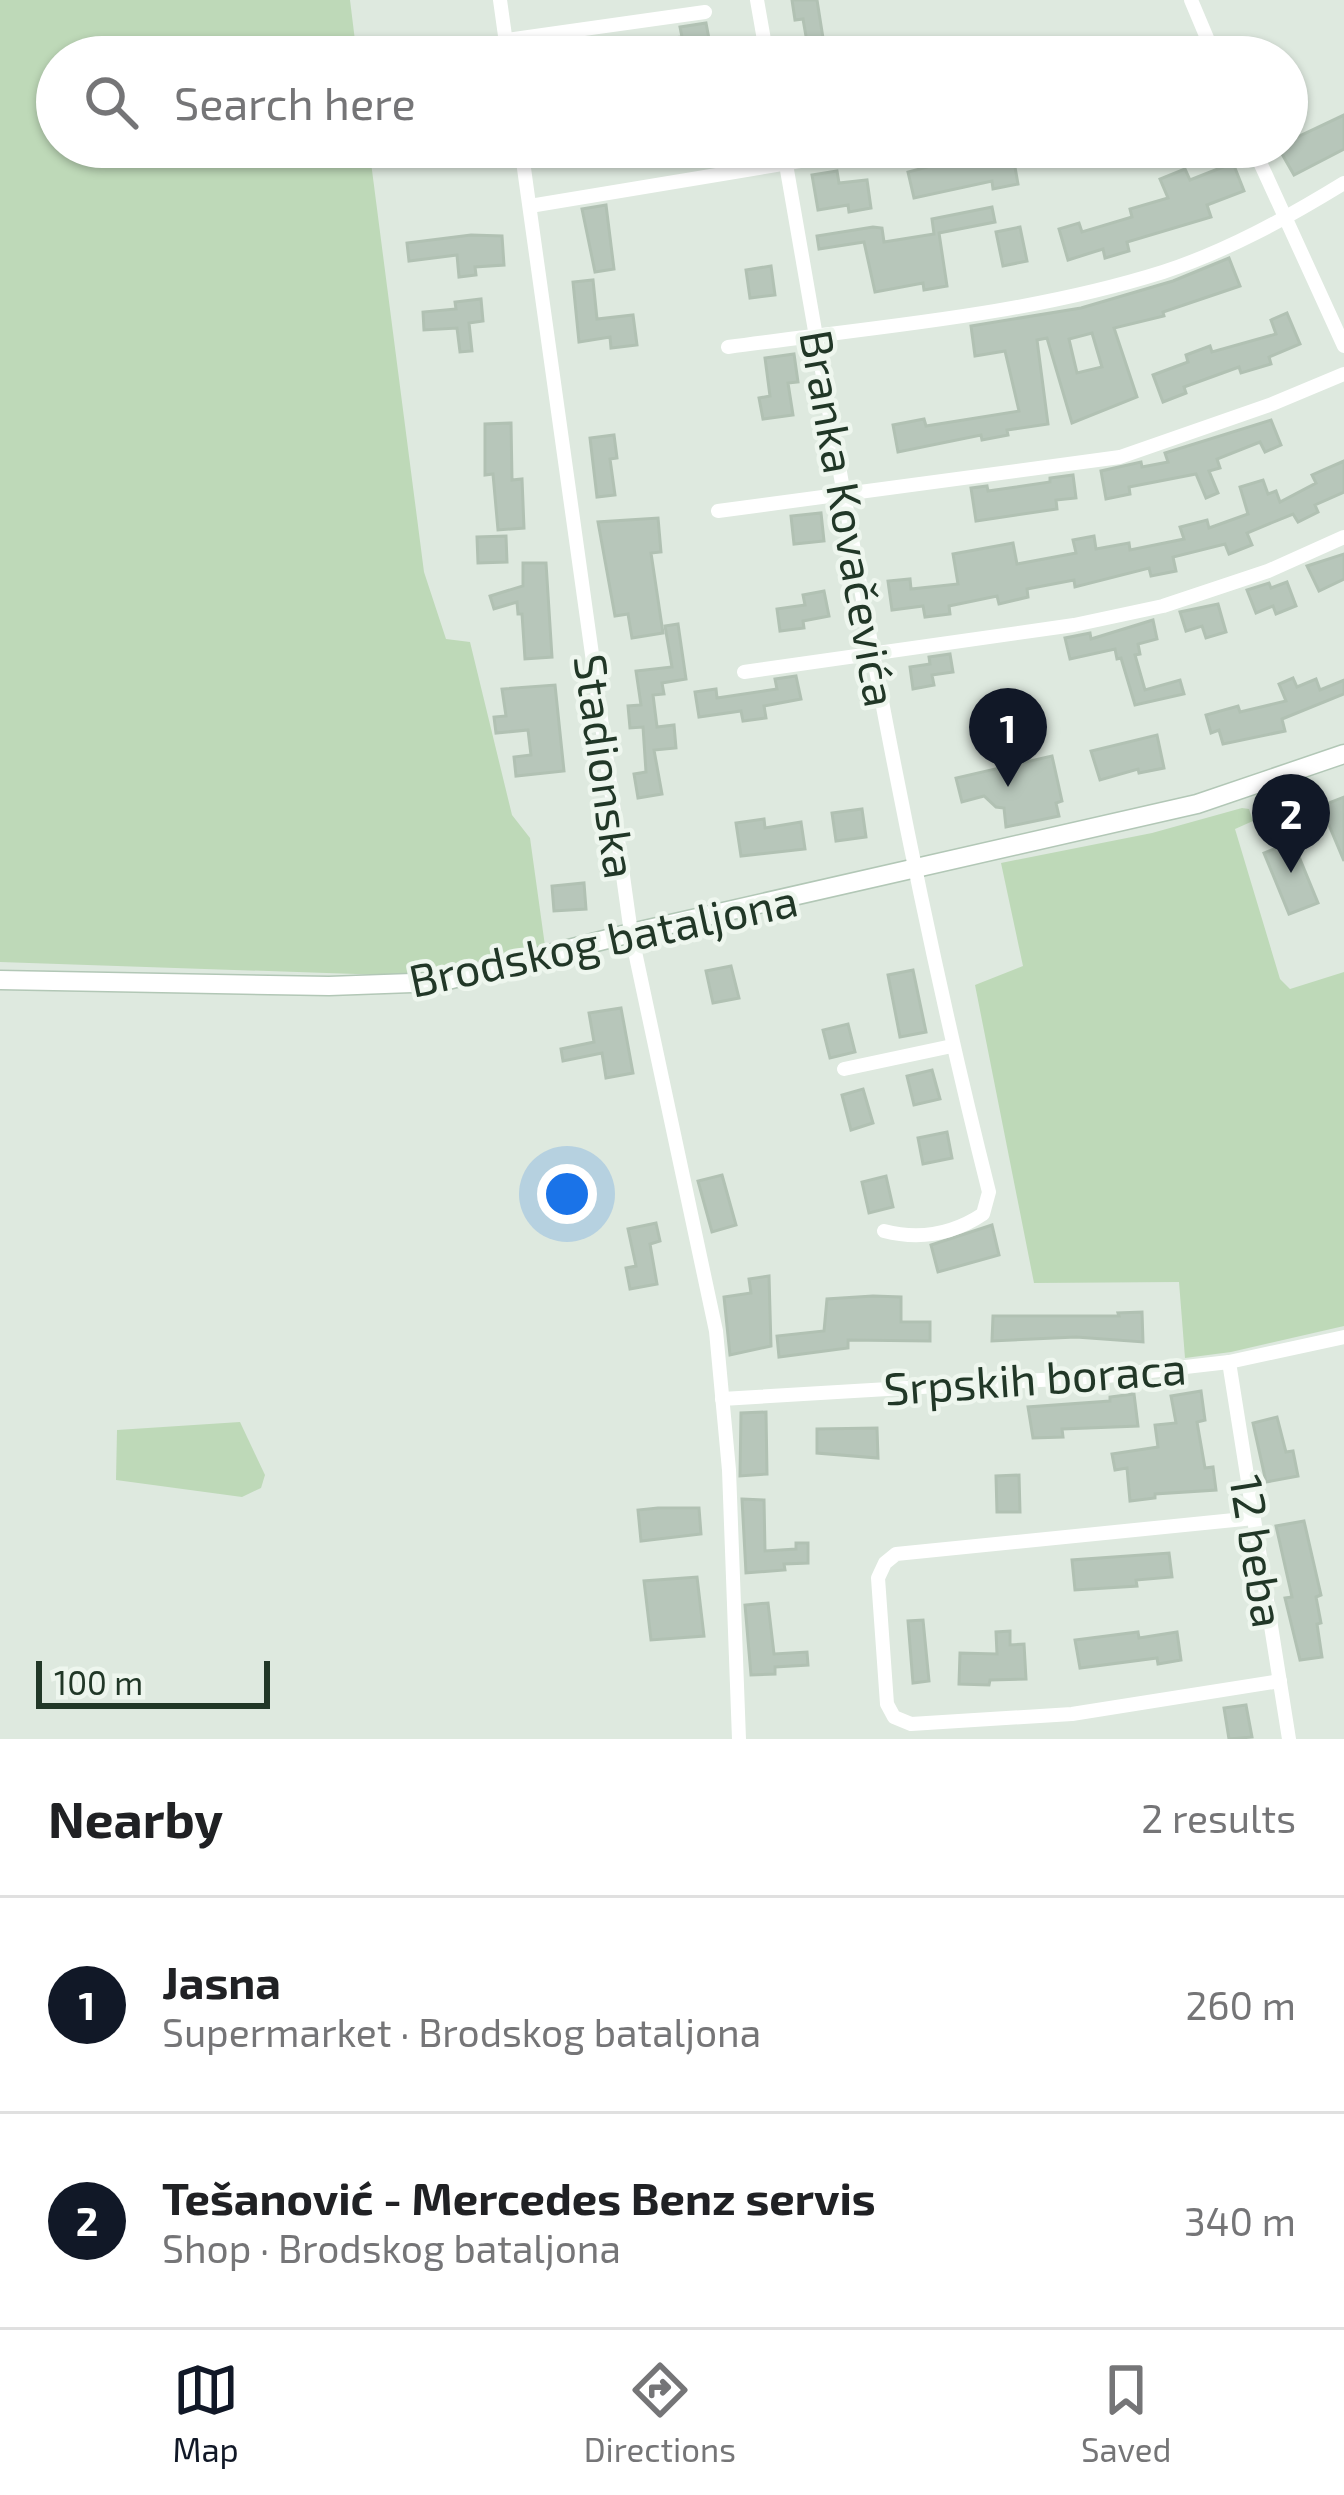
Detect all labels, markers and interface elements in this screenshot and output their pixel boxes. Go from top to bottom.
search box [36,36,1308,168]
icon: search [78,69,144,135]
text: Search here [174,75,416,129]
street label: Branka Kovačevića [790,325,910,711]
street label: Stadionska [565,650,649,882]
pin: 1 [969,688,1047,787]
pin: 2 [1252,774,1330,873]
street label: Brodskog bataljona [404,871,802,1008]
your location [537,1164,597,1224]
street label: Srpskih boraca [882,1339,1188,1415]
street label: 12 beba [1220,1471,1298,1631]
scale bar [36,1655,270,1708]
text: 100 m [54,1662,143,1702]
text: Nearby [48,1787,223,1848]
text: 2 results [1141,1794,1296,1841]
text: Jasna [162,1954,281,2008]
text: 1 [79,1981,95,2028]
text: 260 m [1185,1981,1296,2028]
text: Supermarket · Brodskog bataljona [162,2008,761,2055]
text: Tešanović - Mercedes Benz servis [162,2170,876,2224]
text: 2 [76,2197,98,2244]
text: 340 m [1184,2197,1296,2244]
text: Shop · Brodskog bataljona [162,2224,621,2271]
tab: Map [173,2357,239,2469]
tab: Directions [584,2357,736,2469]
tab: Saved [1081,2357,1171,2469]

